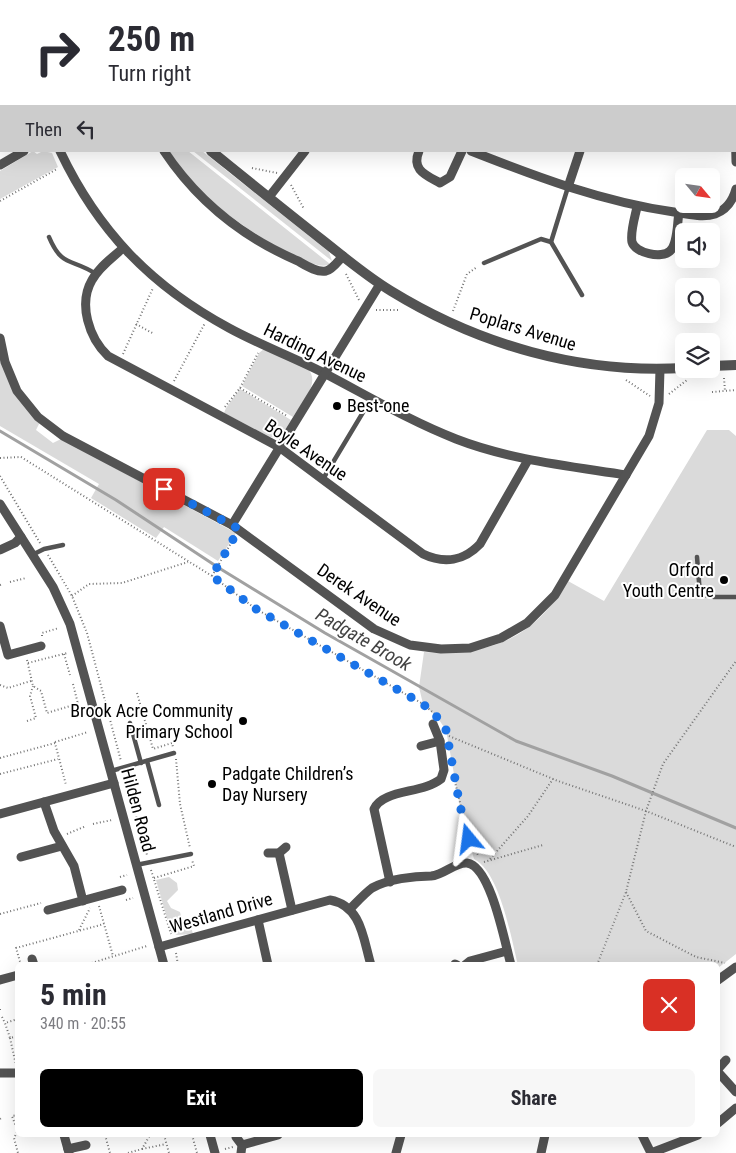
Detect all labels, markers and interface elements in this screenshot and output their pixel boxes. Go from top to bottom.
text: 250 m [108,19,195,60]
icon: right [25,20,90,85]
text: Turn right [108,61,191,86]
icon: left [72,115,100,143]
text: Then [25,118,62,141]
north arrow [675,168,720,212]
map controls [675,168,720,378]
button: sound [675,223,720,268]
button: search [675,278,720,323]
street label: Poplars Avenue [467,302,579,355]
street label: Harding Avenue [260,319,370,386]
button: layers [675,333,720,378]
place label: Best-one [347,395,409,416]
marker: Best-one [331,400,343,412]
street label: Boyle Avenue [261,414,351,485]
pin [143,468,185,510]
icon: arrive [150,475,178,503]
street label: Derek Avenue [313,559,405,630]
place label: Orford Youth Centre [623,559,714,601]
marker: Orford Youth Centre [718,574,730,586]
water label: Padgate Brook [312,603,416,676]
place label: Brook Acre Community Primary School [70,700,234,742]
marker: Brook Acre Community Primary School [237,715,249,727]
place label: Padgate Children’s Day Nursery [222,763,353,805]
street label: Hilden Road [117,766,160,854]
marker: Padgate Children’s Day Nursery [206,778,218,790]
position arrow [442,812,494,864]
street label: Westland Drive [167,888,275,937]
text: 5 min [40,977,107,1012]
button: close [643,979,695,1031]
text: 340 m · 20:55 [40,1014,126,1033]
button: Exit [40,1069,363,1127]
button: Share [373,1069,695,1127]

